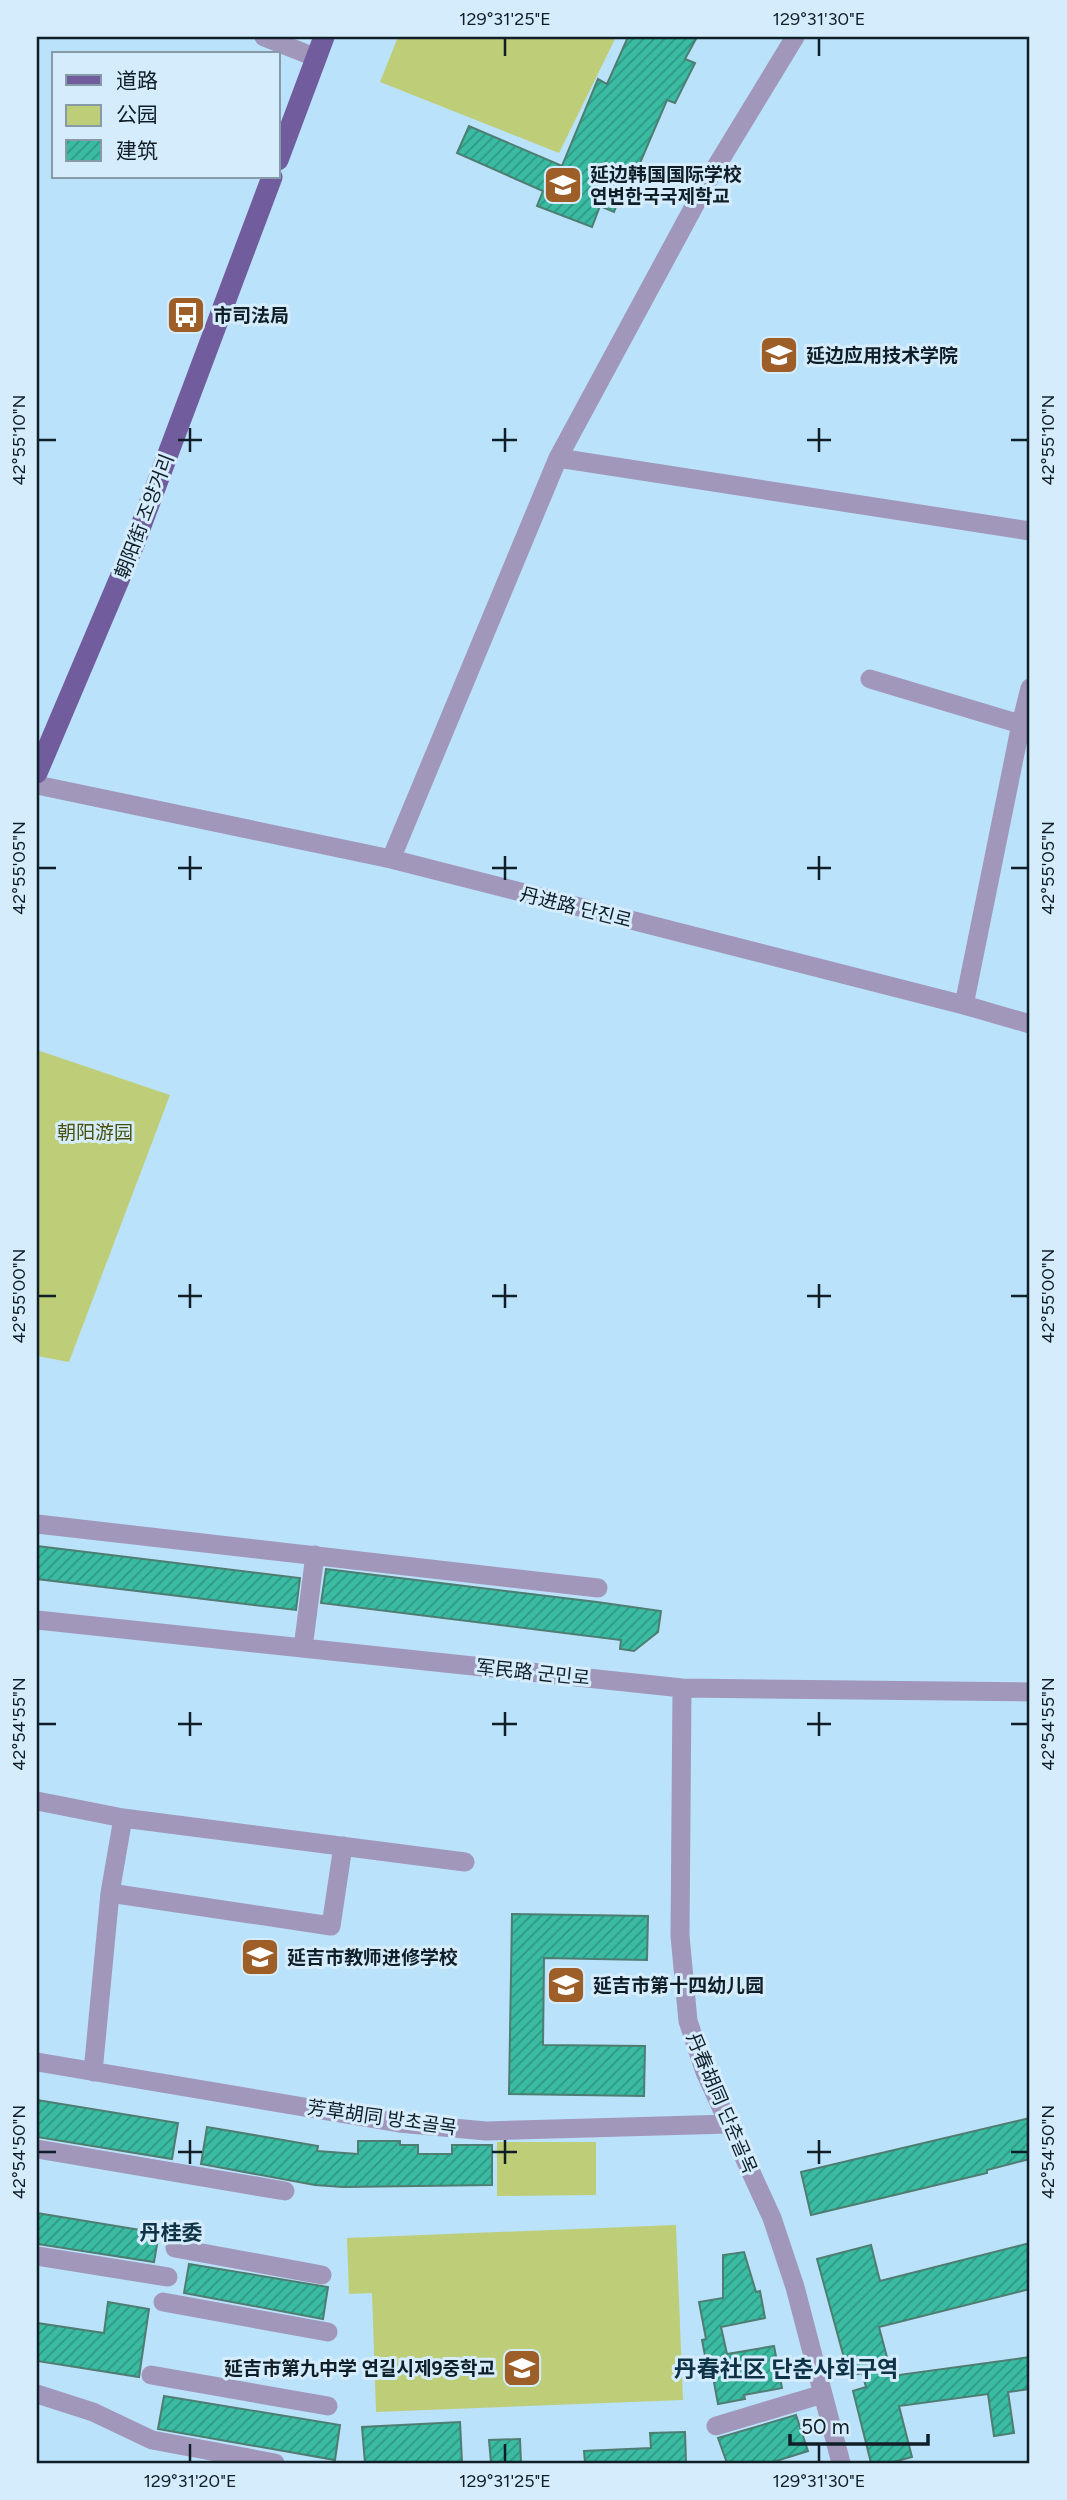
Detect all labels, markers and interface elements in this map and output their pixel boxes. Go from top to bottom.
text: 129°31'25"E [459,8,551,30]
text: 129°31'30"E [773,8,865,30]
legend [52,52,280,178]
text: 道路 [116,68,158,93]
text: 公园 [116,102,158,127]
text: 建筑 [116,138,158,163]
place label: 延边韩国国际学校 연변한국국제학교 [590,163,742,208]
school or university icon: 延边韩国国际学校 연변한국국제학교 [542,164,584,206]
bus stop icon: 市司法局 [165,294,207,336]
place label: 市司法局 [213,304,289,327]
school or university icon: 延边应用技术学院 [758,334,800,376]
place label: 延边应用技术学院 [806,344,958,367]
text: 42°55'10"N [8,395,30,485]
text: 42°55'10"N [1037,395,1059,485]
street label: 朝阳街 조양거리 [110,451,179,582]
text: 42°55'05"N [8,821,30,915]
text: 42°55'05"N [1037,821,1059,915]
street label: 丹进路 단진로 [518,883,634,932]
park label: 朝阳游园 [57,1121,133,1144]
text: 42°55'00"N [8,1249,30,1343]
text: 42°55'00"N [1037,1249,1059,1343]
street label: 军民路 군민로 [475,1655,591,1690]
text: 42°54'55"N [8,1677,30,1771]
text: 42°54'55"N [1037,1677,1059,1771]
school or university icon: 延吉市教师进修学校 [239,1936,281,1978]
place label: 延吉市教师进修学校 [287,1946,458,1969]
school or university icon: 延吉市第十四幼儿园 [545,1964,587,2006]
place label: 延吉市第十四幼儿园 [593,1974,764,1997]
street label: 丹春胡同 단춘골목 [682,2029,762,2177]
street label: 芳草胡同 방초골목 [306,2096,458,2139]
text: 42°54'50"N [8,2105,30,2199]
text: 42°54'50"N [1037,2105,1059,2199]
district label: 丹桂委 [140,2220,203,2245]
school or university icon: 延吉市第九中学 연길시제9중학교 [501,2347,543,2389]
district label: 丹春社区 단춘사회구역 [674,2355,898,2383]
place label: 延吉市第九中学 연길시제9중학교 [224,2357,495,2380]
scale bar [790,2402,929,2446]
text: 50 m [801,2414,850,2439]
text: 129°31'20"E [143,2470,237,2492]
text: 129°31'25"E [459,2470,551,2492]
text: 129°31'30"E [773,2470,865,2492]

